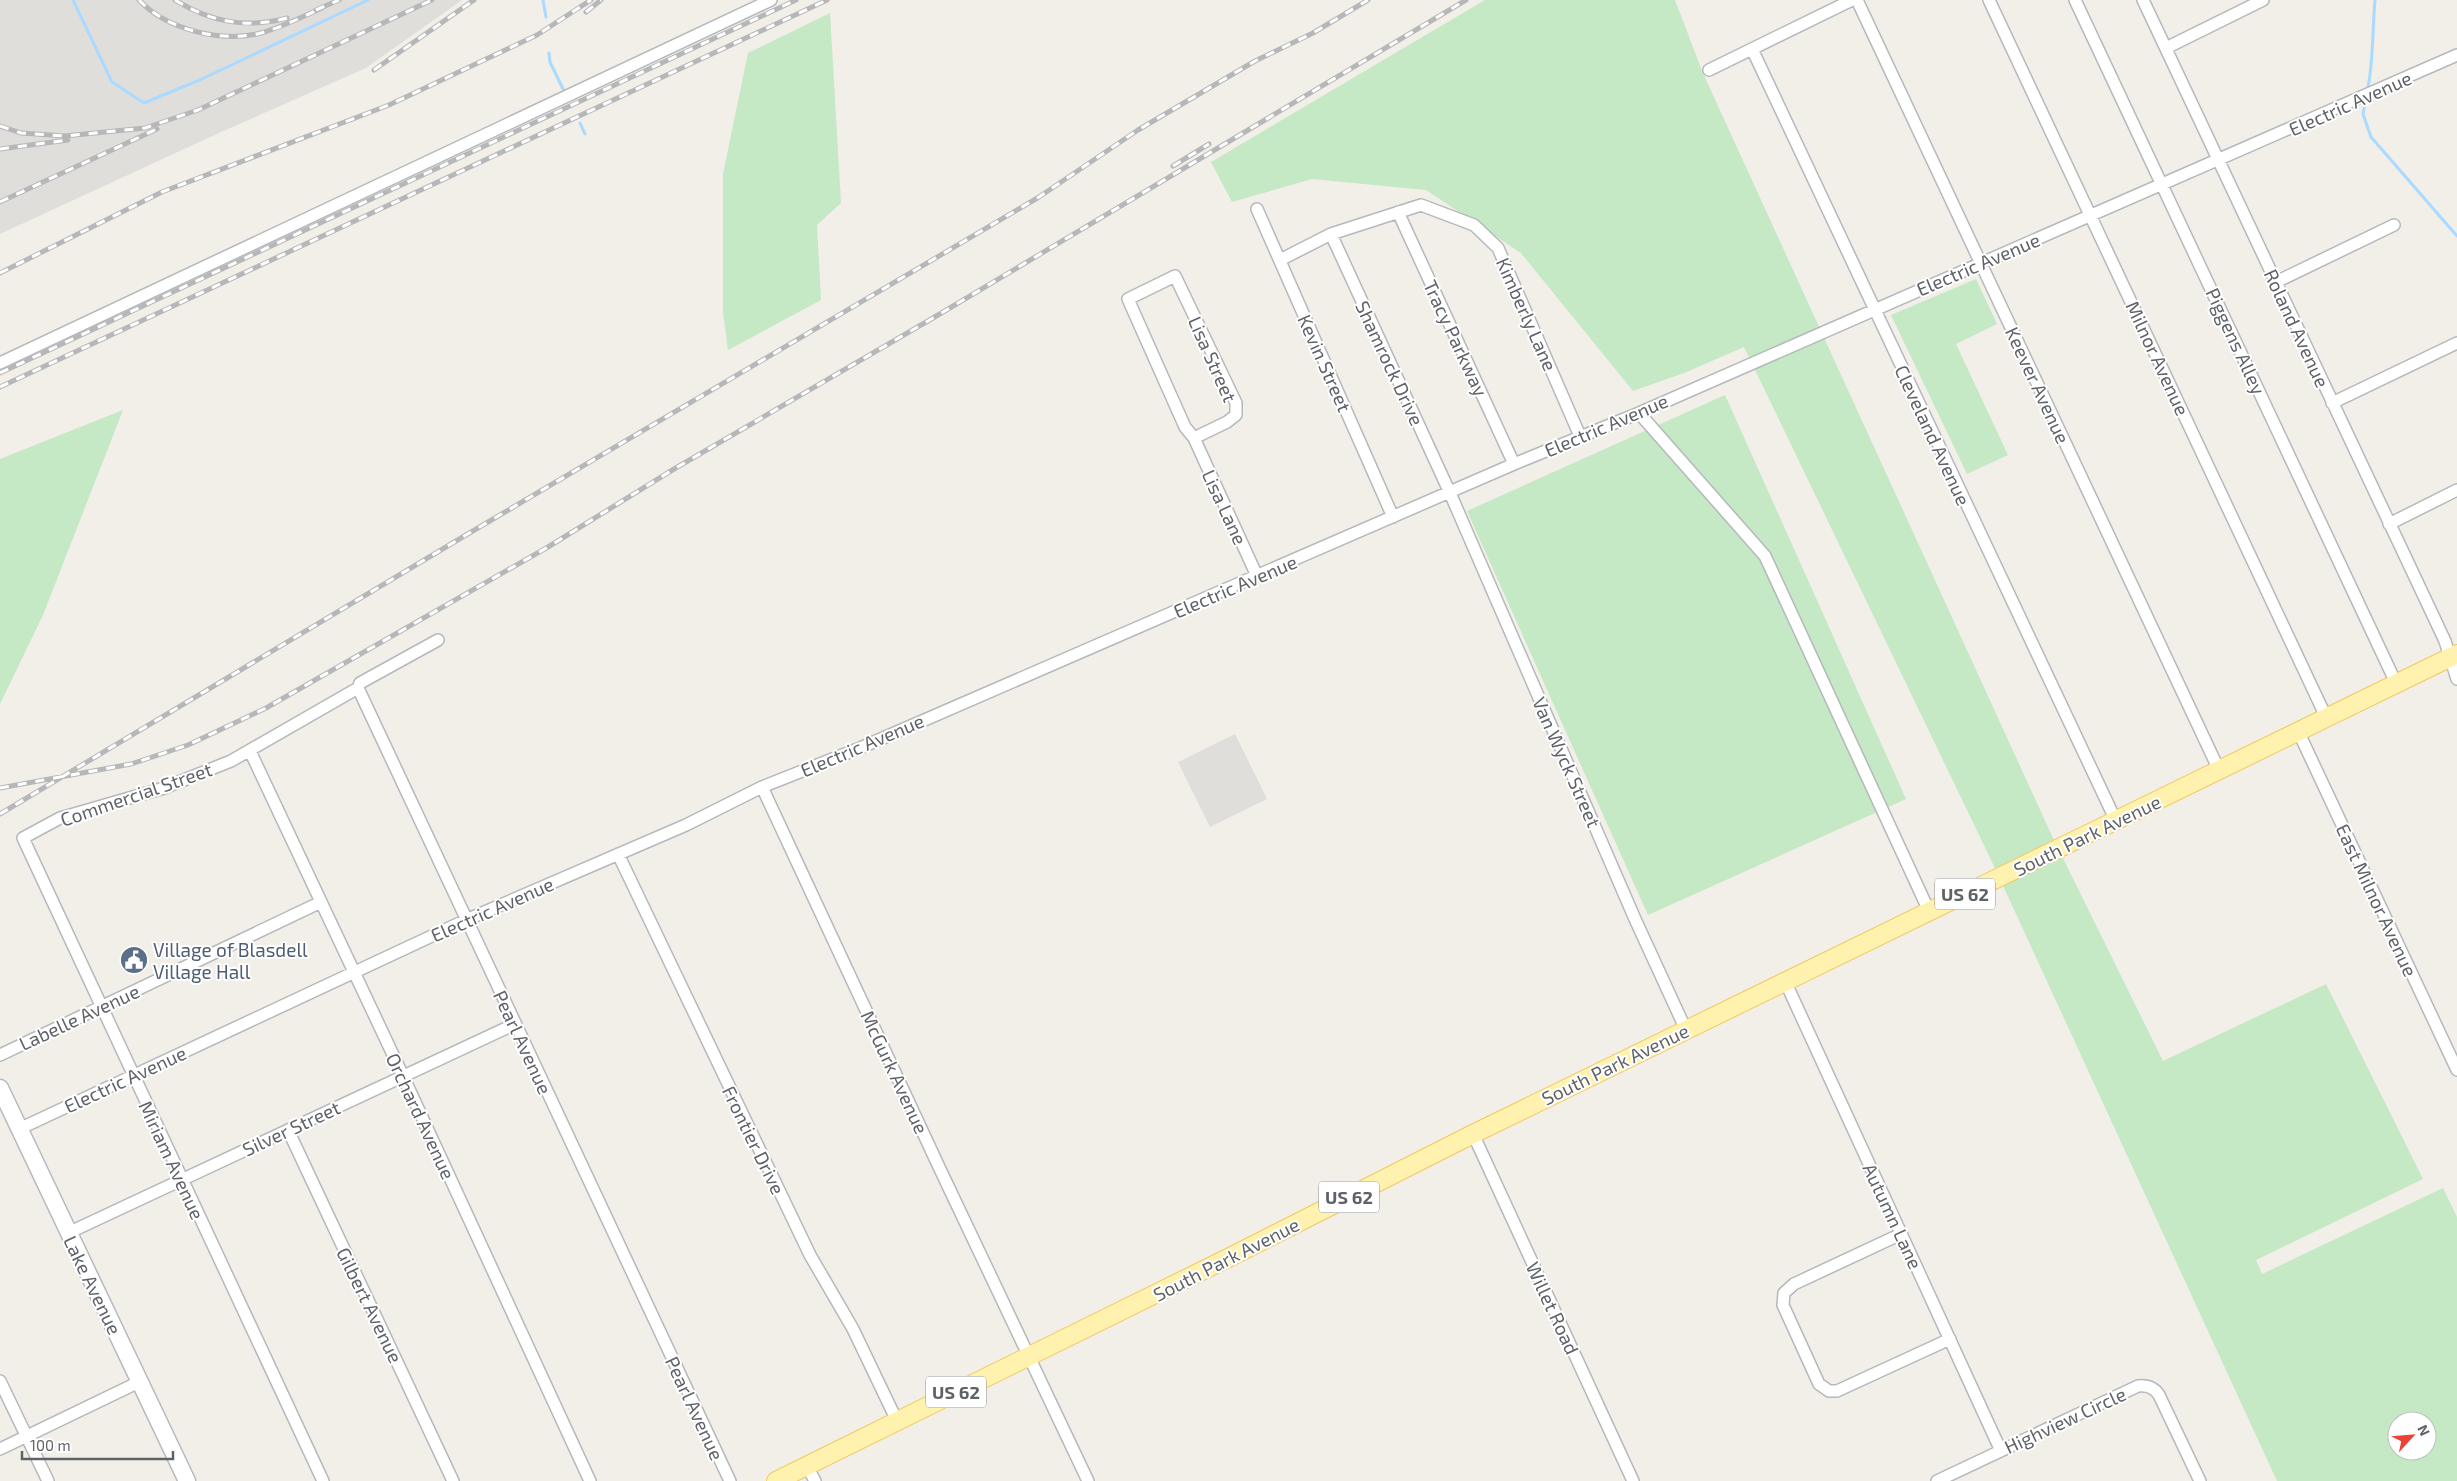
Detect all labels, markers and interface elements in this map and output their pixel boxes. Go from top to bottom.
street label: Electric Avenue [2285,66,2415,140]
street label: Electric Avenue [1913,228,2043,300]
street label: Kimberly Lane [1492,254,1562,374]
street label: Roland Avenue [2260,265,2334,391]
street label: Tracy Parkway [1419,276,1493,400]
street label: Piggens Alley [2201,284,2271,398]
street label: Shamrock Drive [1351,297,1429,429]
street label: Milnor Avenue [2121,297,2195,419]
street label: Kevin Street [1293,311,1357,415]
street label: Lisa Street [1184,312,1242,406]
street label: Keever Avenue [2001,323,2075,447]
street label: Cleveland Avenue [1890,361,1976,509]
street label: Electric Avenue [1541,389,1671,461]
street label: Lisa Lane [1198,466,1252,548]
street label: Electric Avenue [1170,550,1300,622]
street label: Van Wyck Street [1528,693,1606,831]
street label: Electric Avenue [797,709,927,781]
street label: Commercial Street [57,757,215,831]
street label: South Park Avenue [2010,789,2164,881]
street label: East Milnor Avenue [2332,820,2422,980]
street label: Electric Avenue [427,872,557,946]
road number: US 62 [1935,879,1995,910]
place label: Village of Blasdell Village Hall [153,938,308,983]
public building icon: Village of Blasdell Village Hall [119,945,149,975]
street label: Labelle Avenue [15,979,143,1055]
street label: Pearl Avenue [489,986,557,1098]
street label: McGurk Avenue [856,1007,934,1137]
street label: South Park Avenue [1538,1018,1692,1110]
street label: Electric Avenue [60,1041,190,1117]
street label: Orchard Avenue [382,1049,460,1183]
street label: Frontier Drive [718,1082,790,1198]
street label: Silver Street [239,1095,343,1161]
street label: Miriam Avenue [134,1097,210,1223]
street label: Autumn Lane [1858,1159,1928,1273]
road number: US 62 [1319,1182,1379,1212]
street label: South Park Avenue [1149,1212,1303,1306]
street label: Lake Avenue [59,1232,127,1338]
street label: Gilbert Avenue [332,1243,408,1367]
street label: Willet Road [1522,1258,1584,1358]
street label: Pearl Avenue [661,1352,729,1464]
road number: US 62 [926,1376,986,1408]
street label: Highview Circle [2001,1382,2129,1458]
north arrow [2387,1411,2437,1461]
text: N [2414,1422,2434,1438]
scale bar [22,1428,174,1460]
text: 100 m [30,1436,71,1454]

